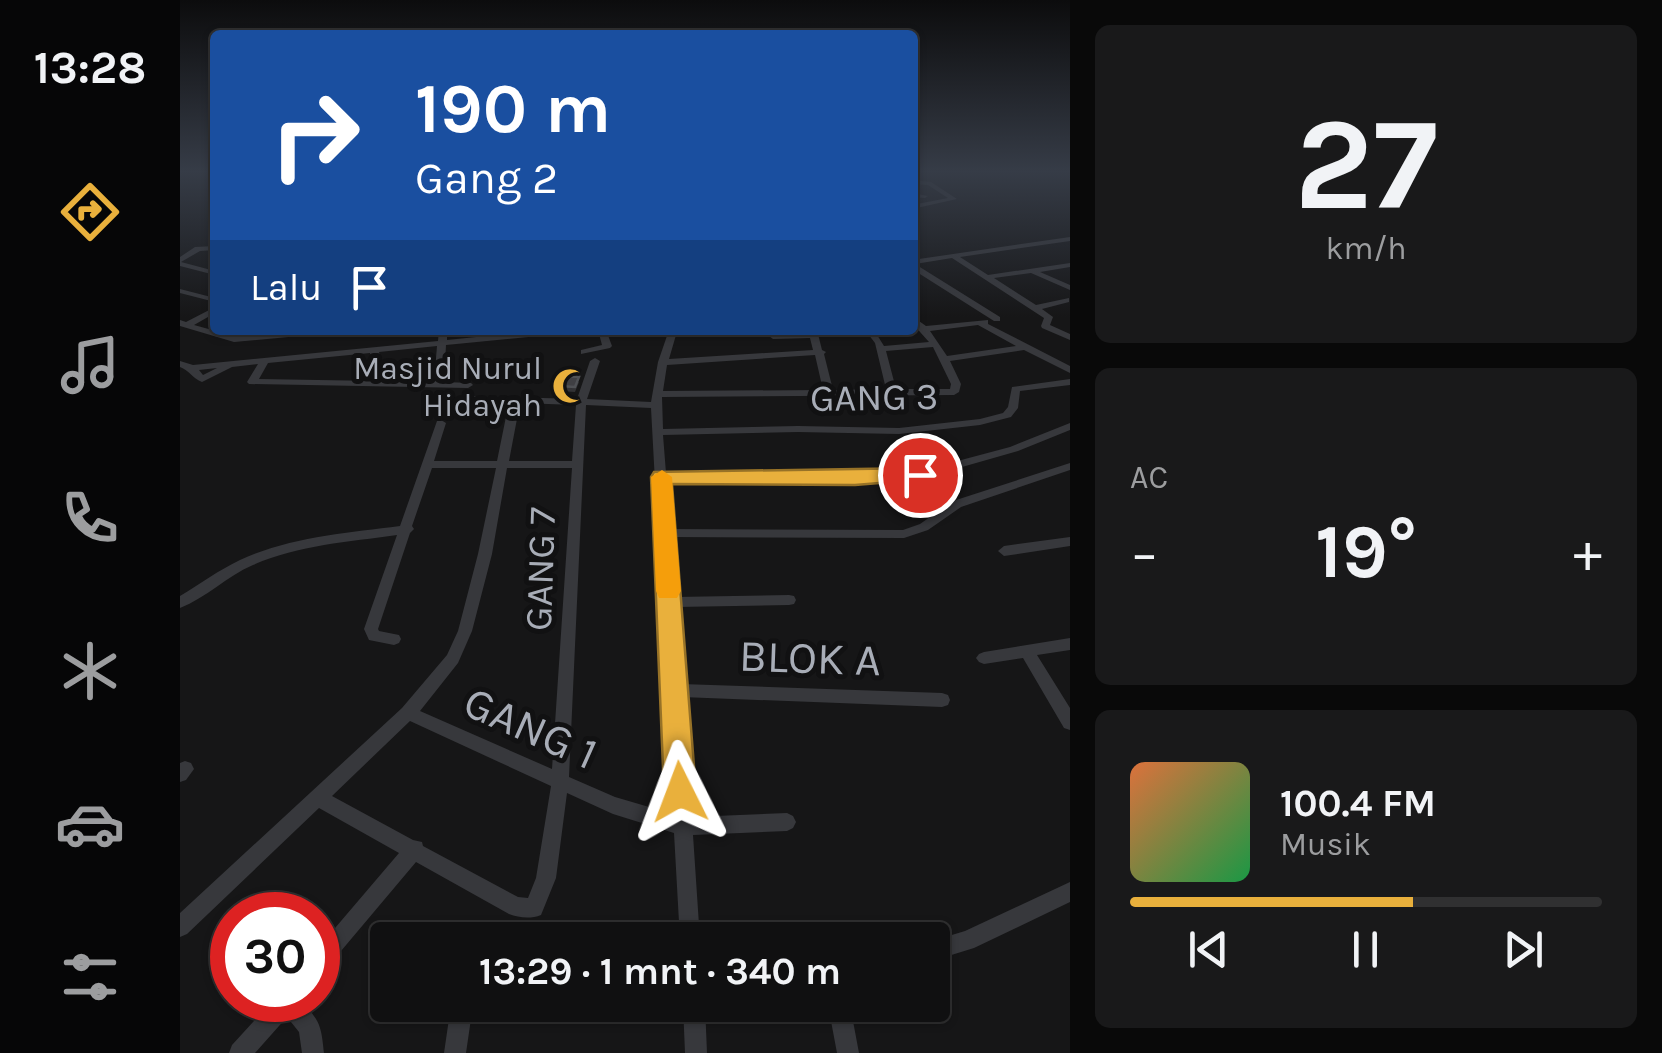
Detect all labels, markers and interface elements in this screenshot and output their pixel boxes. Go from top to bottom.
text: 13:28 [34,42,146,94]
text: 190 m [415,68,611,150]
icon: right [250,70,380,200]
text: 27 [1294,89,1438,241]
text: Gang 2 [415,152,558,204]
icon: directions [55,177,125,247]
text: km/h [1325,230,1407,267]
icon: arrive [342,260,397,315]
text: Lalu [250,265,322,310]
icon: music [55,330,125,400]
place label: Masjid Nurul Hidayah [353,350,542,424]
mosque icon: Masjid Nurul Hidayah [551,367,589,405]
street label: GANG 3 [810,374,939,421]
pin [878,433,963,518]
icon: arrive [893,448,948,503]
text: AC [1130,459,1168,496]
icon: phone [55,483,125,553]
street label: GANG 7 [516,506,565,632]
text: 19° [1315,508,1417,596]
text: − [1130,521,1159,585]
text: + [1573,521,1602,585]
street label: BLOK A [738,630,882,686]
icon: climate [55,636,125,706]
street label: GANG 1 [456,676,605,780]
position arrow [628,740,732,844]
text: 100.4 FM [1280,781,1436,826]
icon: car [55,789,125,859]
text: Musik [1280,826,1371,863]
speed limit sign: 30 [210,892,340,1022]
icon: previous [1181,922,1236,977]
icon: pause [1338,922,1393,977]
icon: next [1496,922,1551,977]
icon: filters [55,942,125,1012]
text: 13:29 · 1 mnt · 340 m [479,949,841,994]

